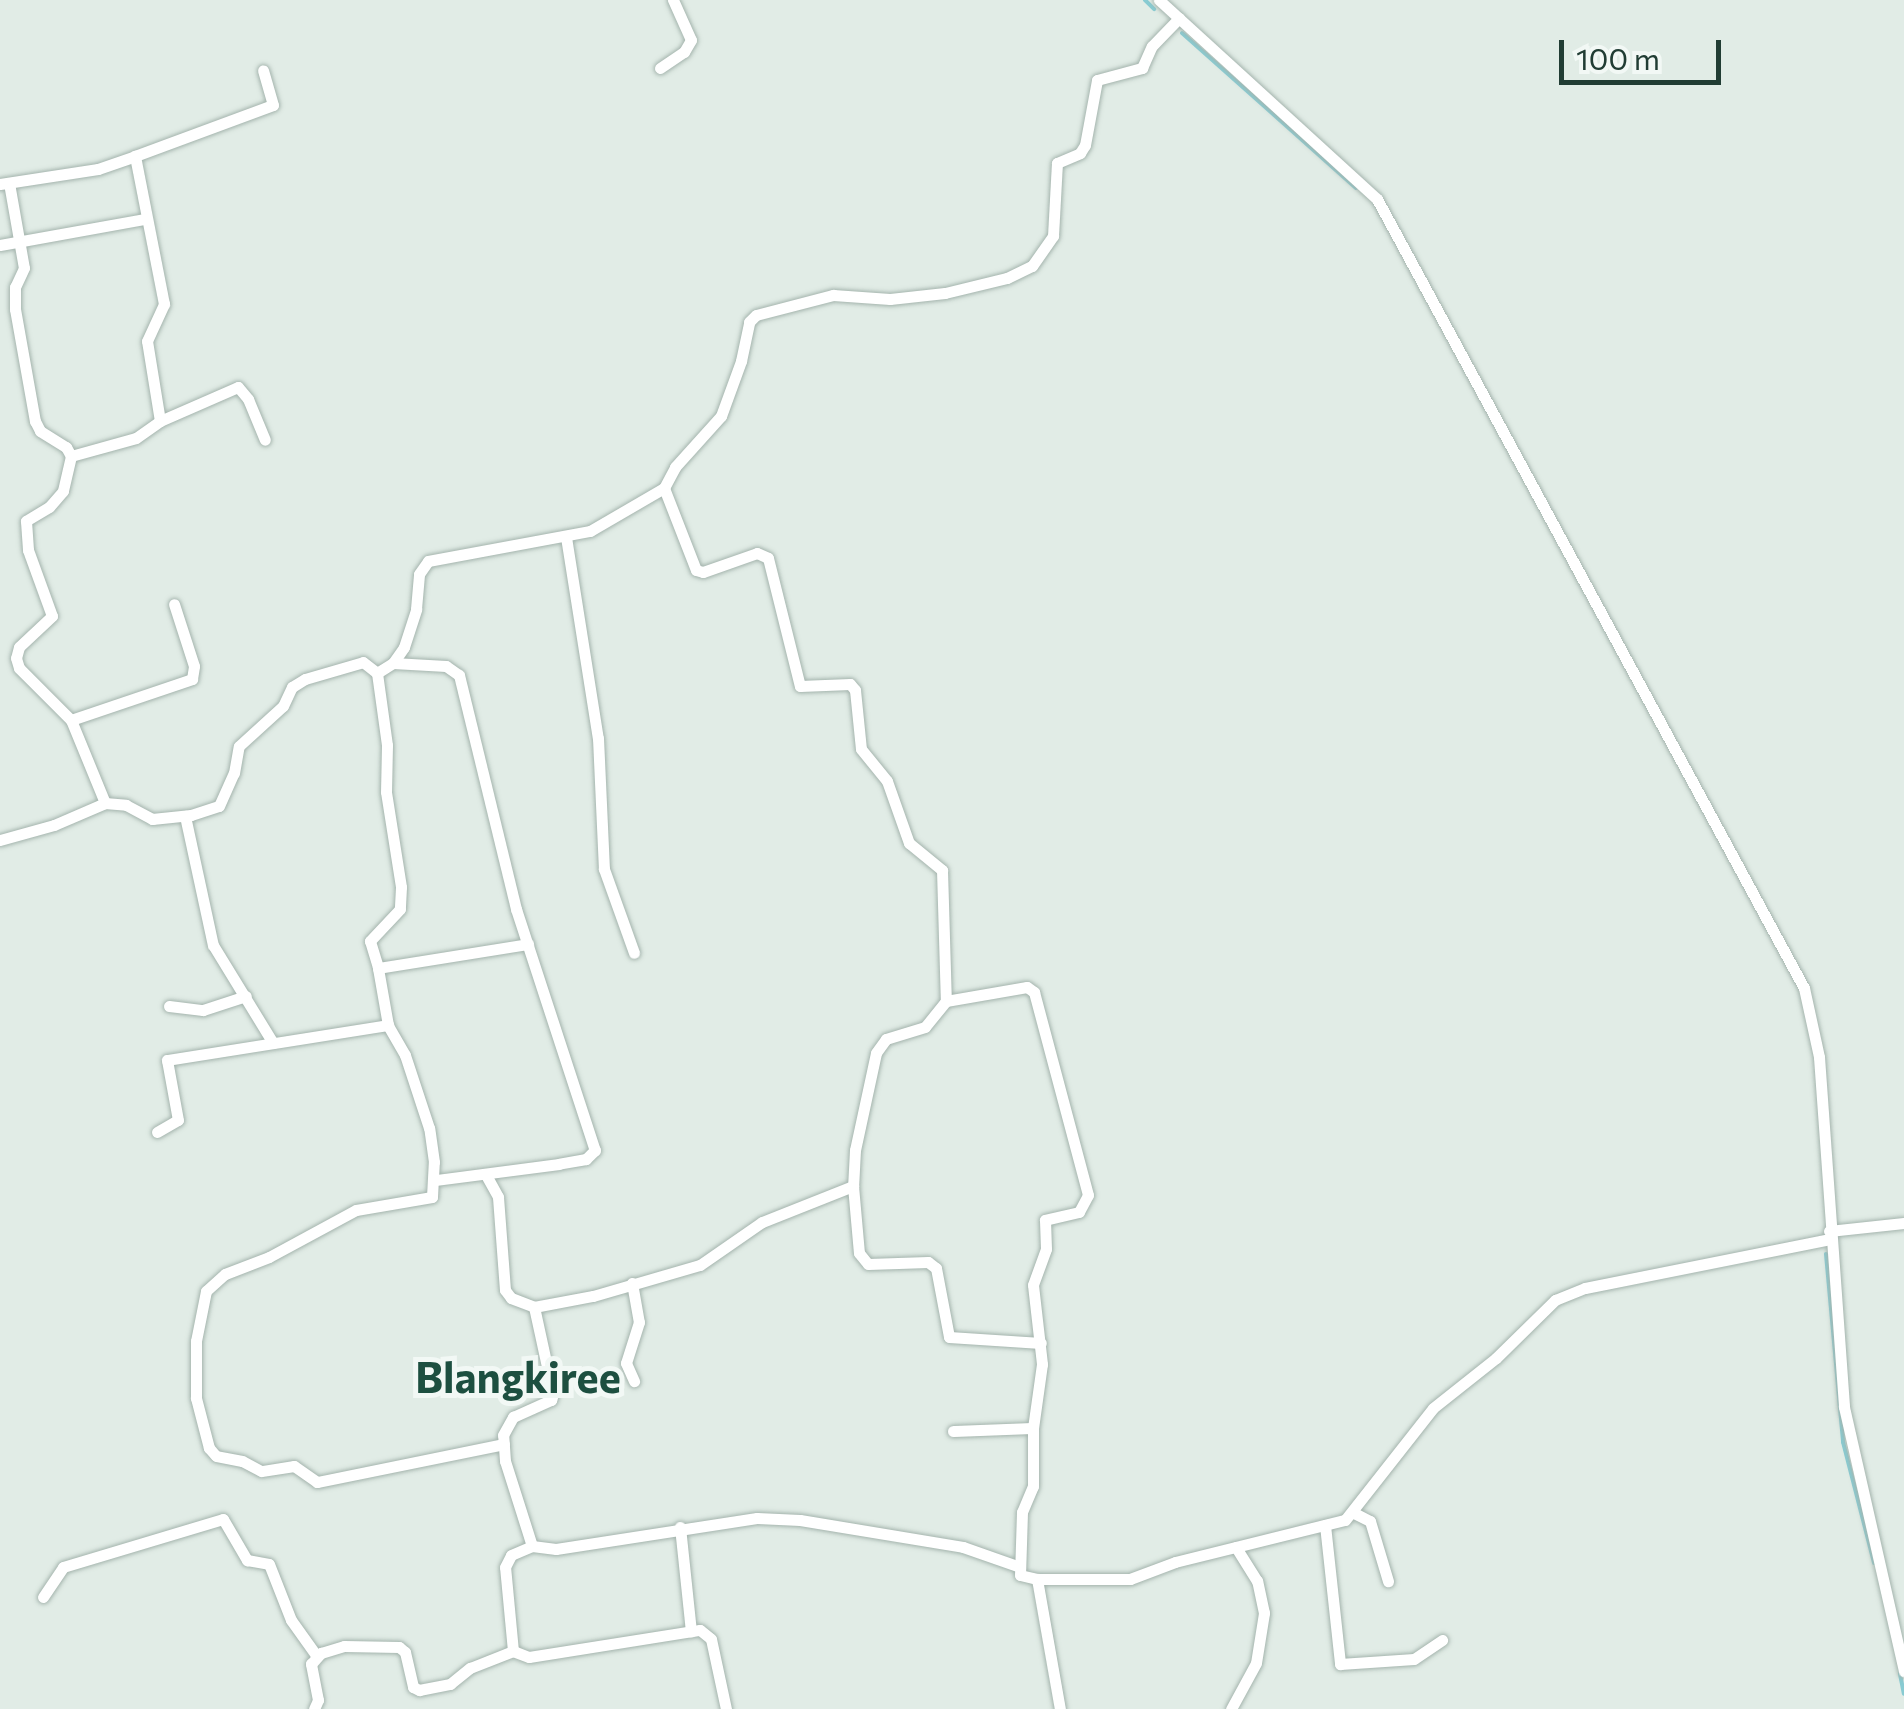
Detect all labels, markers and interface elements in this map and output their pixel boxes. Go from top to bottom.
scale bar [1564,20,1726,82]
text: 100 m [1576,39,1660,76]
district label: Blangkiree [415,1351,621,1401]

